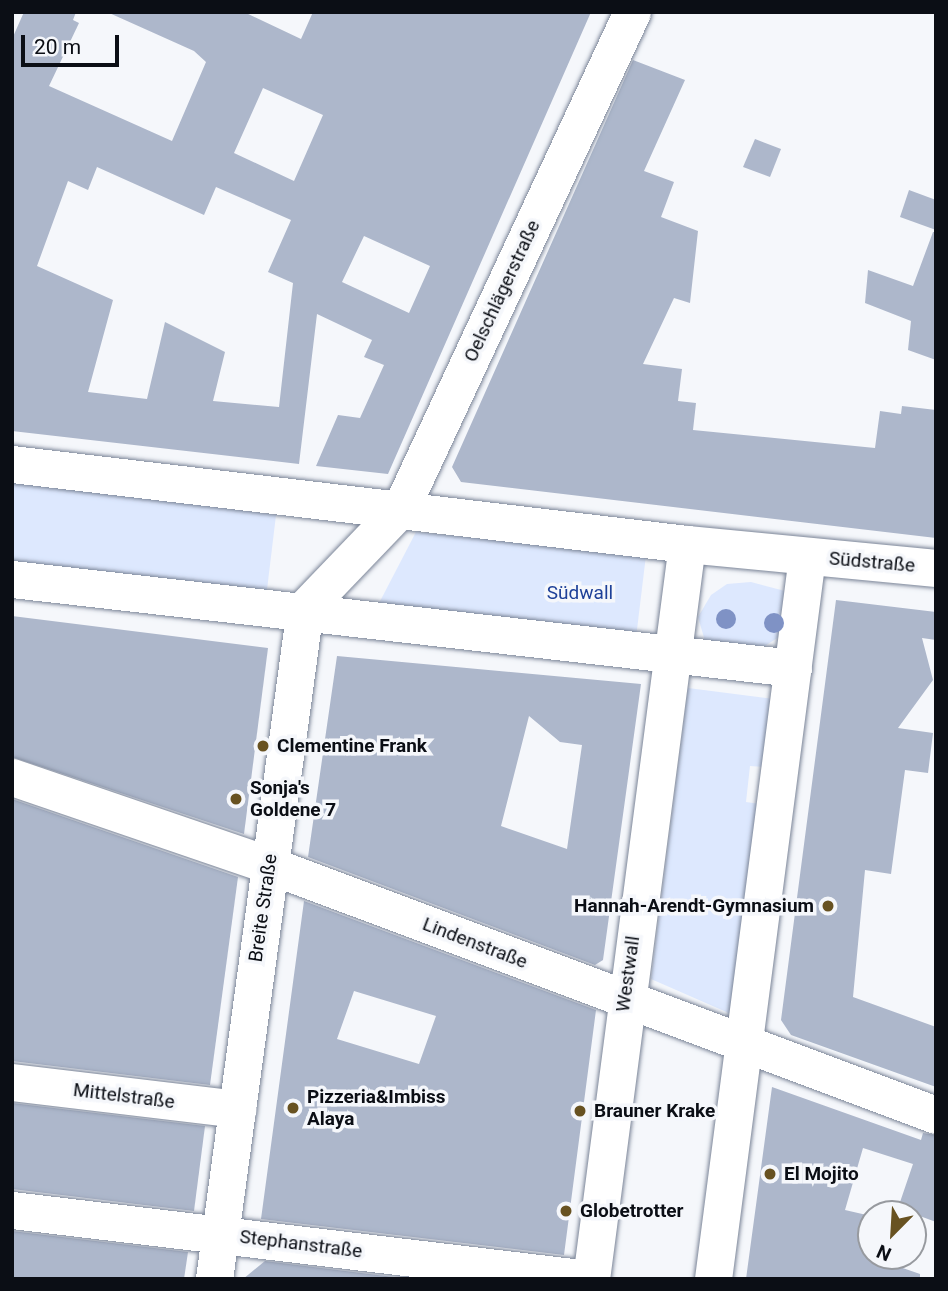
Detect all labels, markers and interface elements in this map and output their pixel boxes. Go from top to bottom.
scale bar [24,21,122,65]
text: 20 m [34,35,81,59]
street label: Oelschlägerstraße [459,216,545,366]
street label: Südstraße [828,547,916,577]
park label: Südwall [547,582,613,604]
place label: Clementine Frank [277,735,427,757]
marker: Clementine Frank [255,738,271,754]
place label: Sonja's Goldene 7 [250,777,336,821]
marker: Sonja's Goldene 7 [228,791,244,807]
street label: Breite Straße [244,852,282,964]
place label: Hannah-Arendt-Gymnasium [574,895,814,917]
marker: Hannah-Arendt-Gymnasium [820,898,836,914]
street label: Lindenstraße [419,913,531,973]
street label: Westwall [611,935,645,1013]
street label: Mittelstraße [72,1078,176,1114]
place label: Pizzeria&Imbiss Alaya [307,1086,446,1130]
marker: Pizzeria&Imbiss Alaya [285,1100,301,1116]
place label: Brauner Krake [594,1100,715,1122]
marker: Brauner Krake [572,1103,588,1119]
place label: El Mojito [784,1163,859,1185]
marker: El Mojito [762,1166,778,1182]
place label: Globetrotter [580,1200,684,1222]
north arrow [857,1200,927,1270]
marker: Globetrotter [558,1203,574,1219]
street label: Stephanstraße [238,1225,364,1263]
text: N [873,1240,895,1266]

